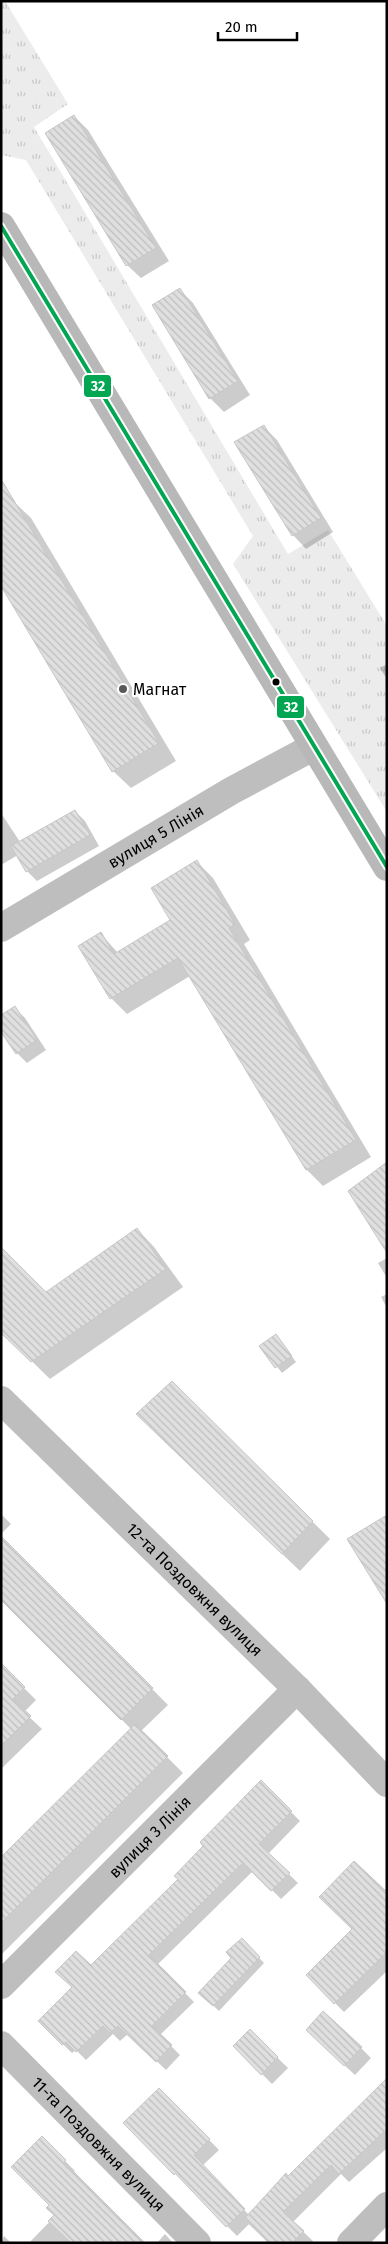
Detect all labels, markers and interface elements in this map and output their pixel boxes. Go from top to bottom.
scale bar [218,10,297,42]
text: 20 m [225,18,258,36]
line badge: 32 [83,374,112,398]
text: 32 [90,378,105,395]
unlabelled marker [271,677,281,687]
place label: Магнат [133,680,187,699]
marker: Магнат [117,683,129,695]
line badge: 32 [276,695,305,719]
text: 32 [283,699,298,716]
street label: вулиця 5 Лінія [104,800,207,872]
street label: 12-та Поздовжня вулиця [123,1519,267,1660]
street label: вулиця 3 Лінія [105,1792,194,1881]
street label: 11-та Поздовжня вулиця [28,2073,169,2215]

